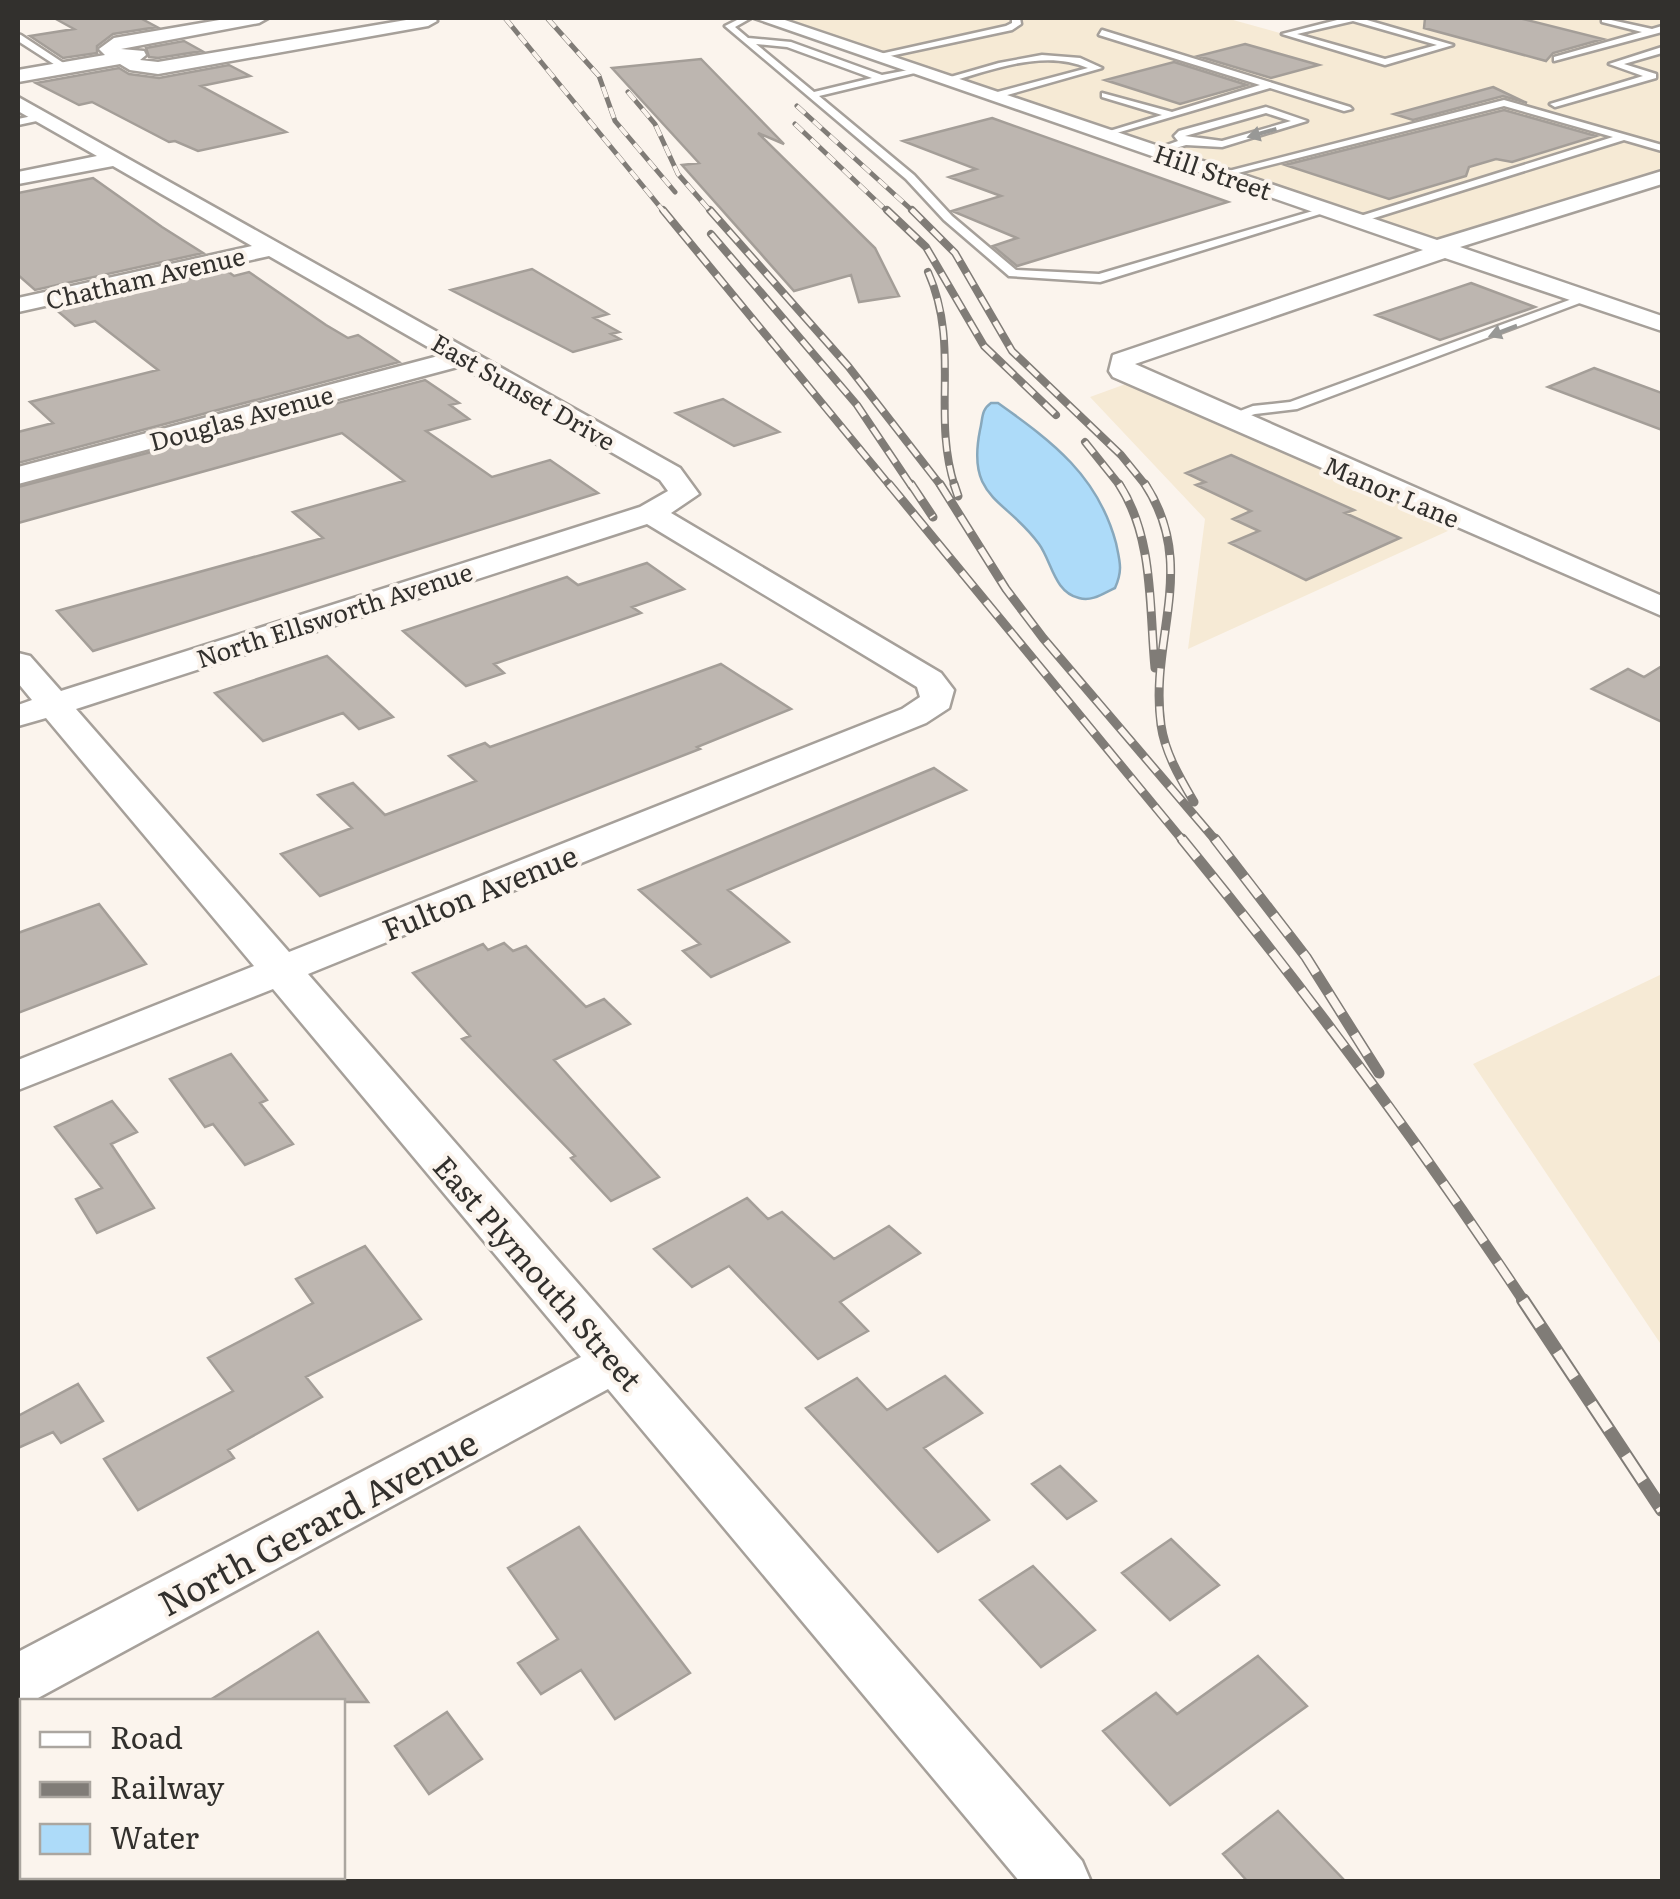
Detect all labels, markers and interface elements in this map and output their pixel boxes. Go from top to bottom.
one-way arrow [1247,125,1278,141]
street label: Hill Street [1149,134,1277,208]
street label: Chatham Avenue [42,236,248,318]
street label: East Sunset Drive [425,323,623,459]
one-way arrow [1488,324,1518,339]
street label: Douglas Avenue [145,375,337,459]
street label: Manor Lane [1319,446,1466,536]
street label: North Ellsworth Avenue [191,552,477,676]
street label: Fulton Avenue [375,832,583,950]
street label: East Plymouth Street [424,1145,654,1399]
street label: North Gerard Avenue [148,1415,486,1627]
legend [20,1699,345,1879]
text: Road [110,1714,183,1758]
text: Railway [110,1764,225,1808]
text: Water [110,1814,199,1858]

